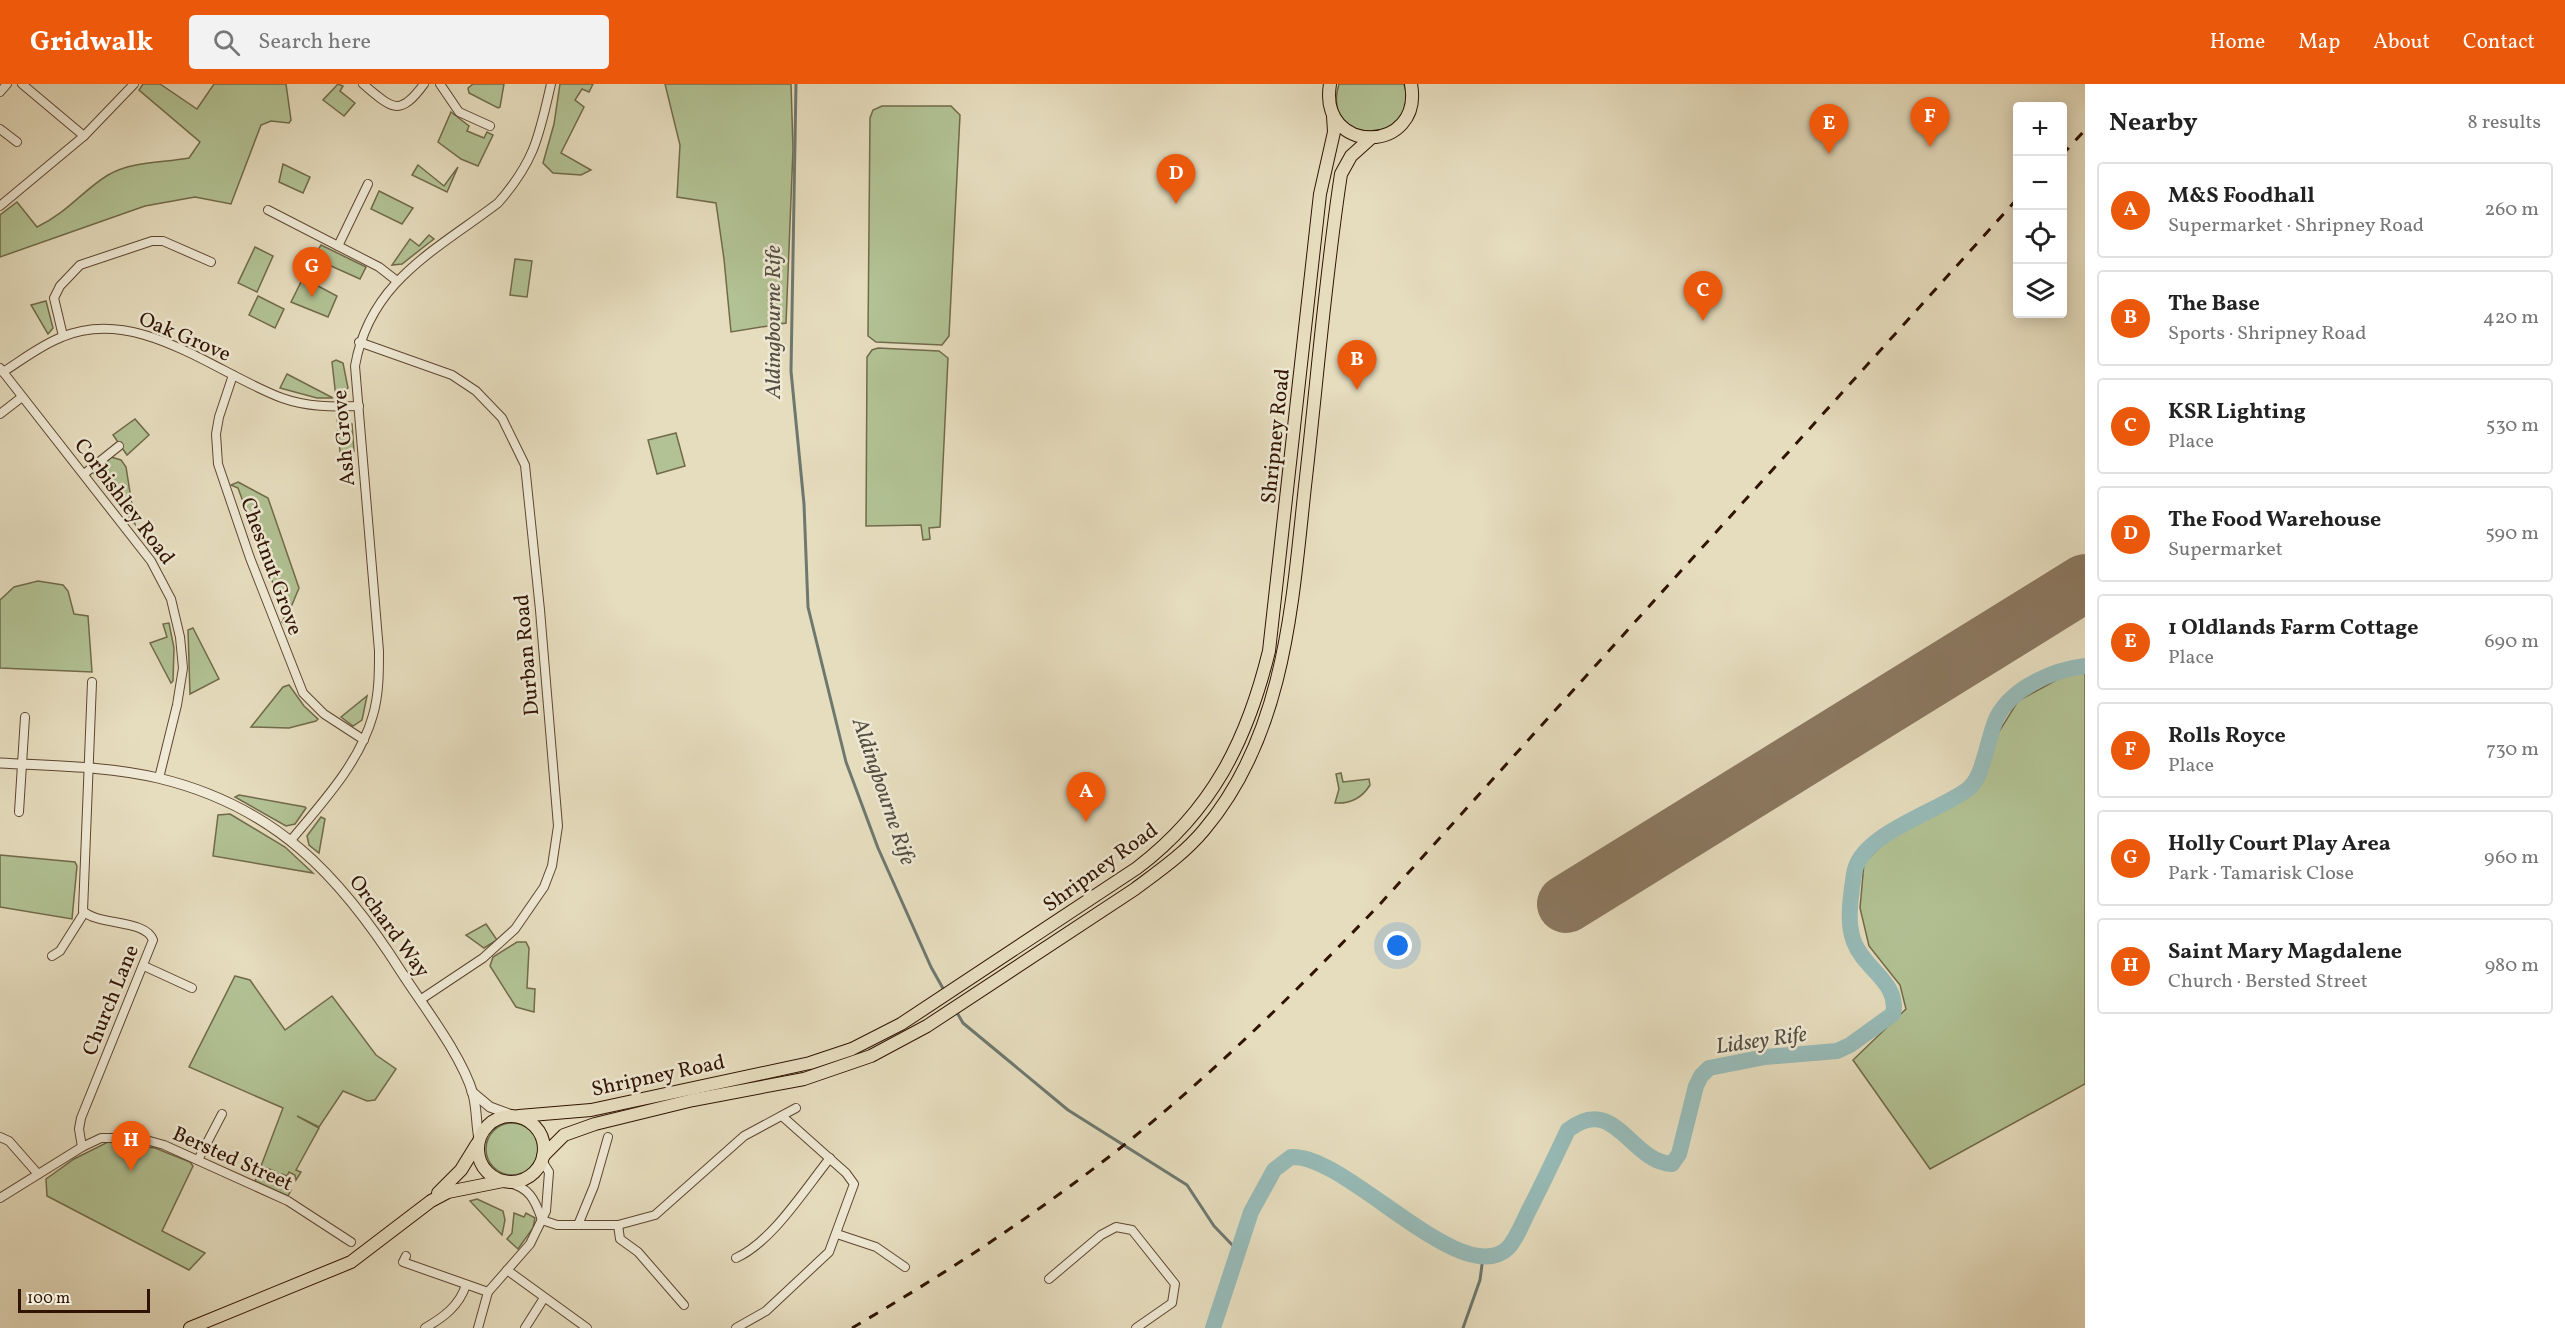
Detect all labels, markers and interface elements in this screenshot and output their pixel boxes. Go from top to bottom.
search box [189,15,609,69]
text: Gridwalk [30,23,153,62]
icon: search [210,26,243,59]
text: Search here [258,27,371,58]
text: Home [2210,28,2265,57]
text: Map [2298,28,2340,57]
text: About [2373,28,2430,57]
text: Contact [2463,28,2535,57]
pin: F [1910,98,1950,147]
map controls [2013,102,2067,318]
button: + [2013,102,2067,156]
pin: E [1810,104,1848,154]
text: Nearby [2109,105,2198,141]
text: 8 results [2468,109,2541,137]
pin: D [1156,154,1196,204]
button: − [2013,156,2067,210]
text: M&S Foodhall [2168,181,2315,212]
text: A [2123,196,2138,224]
text: 260 m [2484,196,2539,224]
button: locate [2013,210,2067,264]
text: Supermarket · Shripney Road [2168,212,2424,240]
water label: Aldingbourne Rife [759,245,790,400]
pin: G [292,248,332,297]
button: layers [2013,264,2067,318]
pin: C [1684,272,1722,321]
text: The Base [2168,289,2260,320]
text: B [2124,304,2137,332]
text: 420 m [2483,304,2539,332]
street label: Oak Grove [134,305,235,370]
text: Sports · Shripney Road [2168,320,2366,348]
pin: B [1338,340,1376,390]
street label: Shripney Road [1255,367,1298,505]
street label: Ash Grove [326,389,363,487]
text: KSR Lighting [2168,397,2306,428]
text: C [2124,412,2137,440]
text: 530 m [2486,412,2539,440]
text: Place [2168,428,2214,456]
street label: Corbishley Road [67,433,181,571]
street label: Chestnut Grove [232,494,309,639]
text: The Food Warehouse [2168,505,2381,536]
text: D [2123,520,2138,548]
text: 590 m [2485,520,2539,548]
text: Supermarket [2168,536,2283,564]
street label: Durban Road [508,593,547,717]
text: 1 Oldlands Farm Cottage [2168,613,2419,644]
text: E [2124,628,2137,656]
text: 690 m [2484,628,2539,656]
text: Place [2168,644,2214,672]
water label: Aldingbourne Rife [843,713,922,870]
text: Rolls Royce [2168,721,2286,752]
text: F [2125,736,2136,764]
text: 730 m [2486,736,2539,764]
text: Place [2168,752,2214,780]
pin: A [1066,772,1106,822]
street label: Shripney Road [1037,817,1164,920]
text: Holly Court Play Area [2168,829,2391,860]
text: G [2123,844,2138,872]
text: 960 m [2484,844,2539,872]
text: Park · Tamarisk Close [2168,860,2354,888]
street label: Orchard Way [341,869,436,985]
your location [1383,931,1412,960]
text: Saint Mary Magdalene [2168,937,2402,968]
street label: Church Lane [76,941,147,1060]
text: H [2123,952,2138,980]
text: 980 m [2485,952,2539,980]
text: Church · Bersted Street [2168,968,2368,996]
water label: Lidsey Rife [1714,1020,1809,1063]
street label: Shripney Road [589,1048,728,1105]
street label: Bersted Street [168,1120,297,1199]
pin: H [112,1122,150,1171]
scale bar [18,1286,150,1314]
text: 100 m [27,1288,70,1310]

